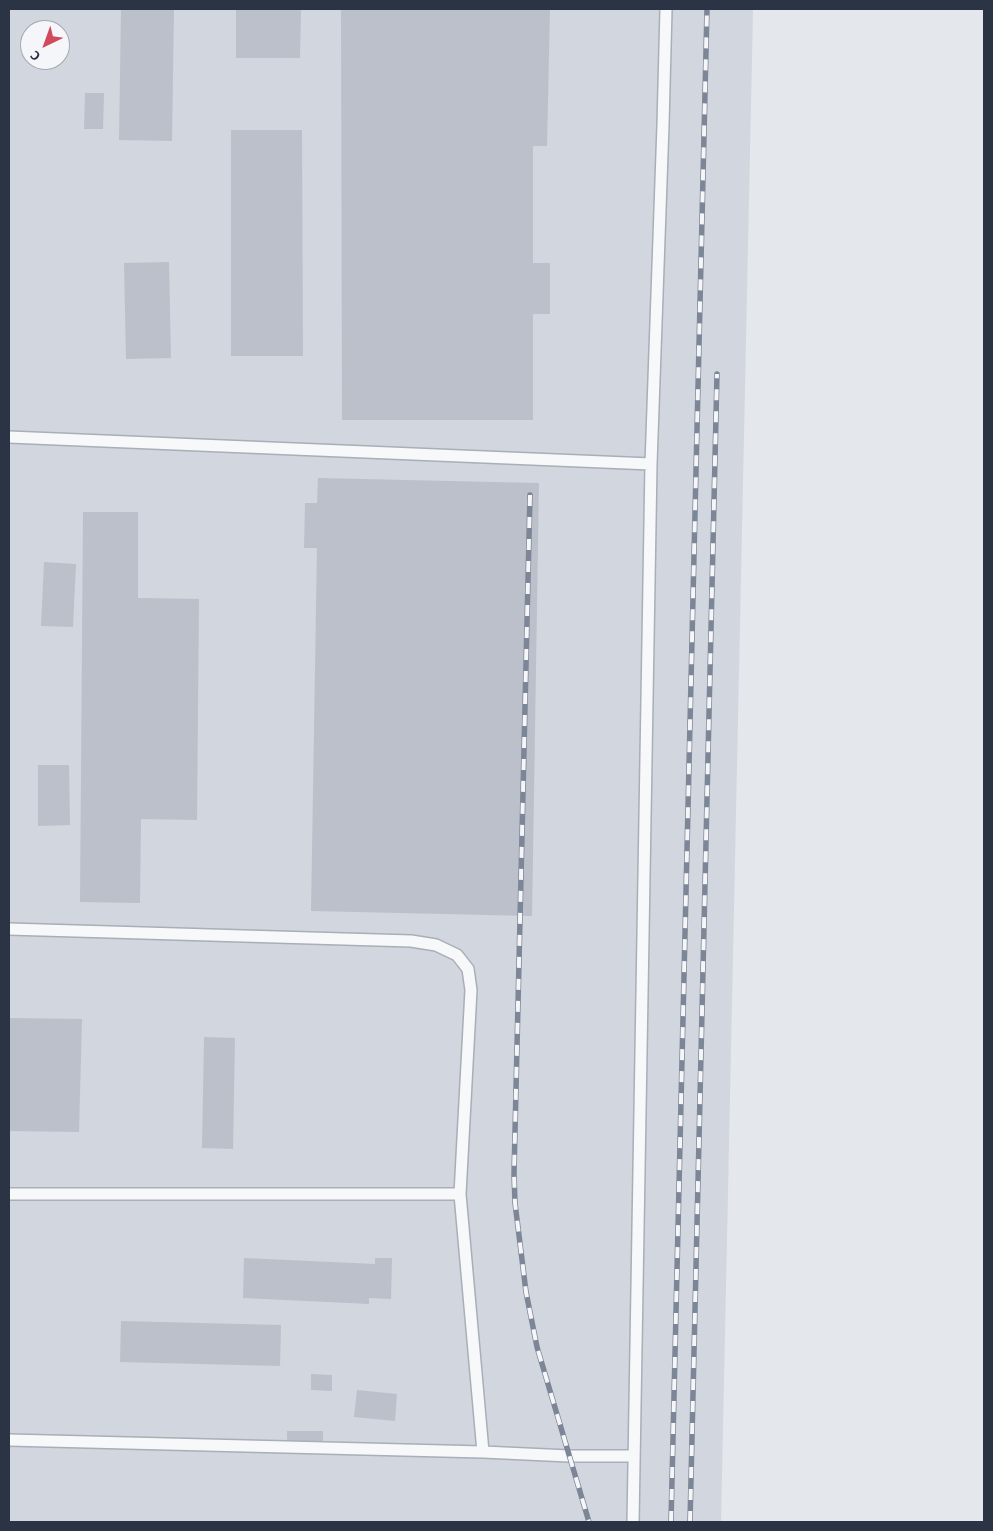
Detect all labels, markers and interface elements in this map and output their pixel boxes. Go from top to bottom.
north arrow [20,20,70,70]
text: С [28,48,43,63]

